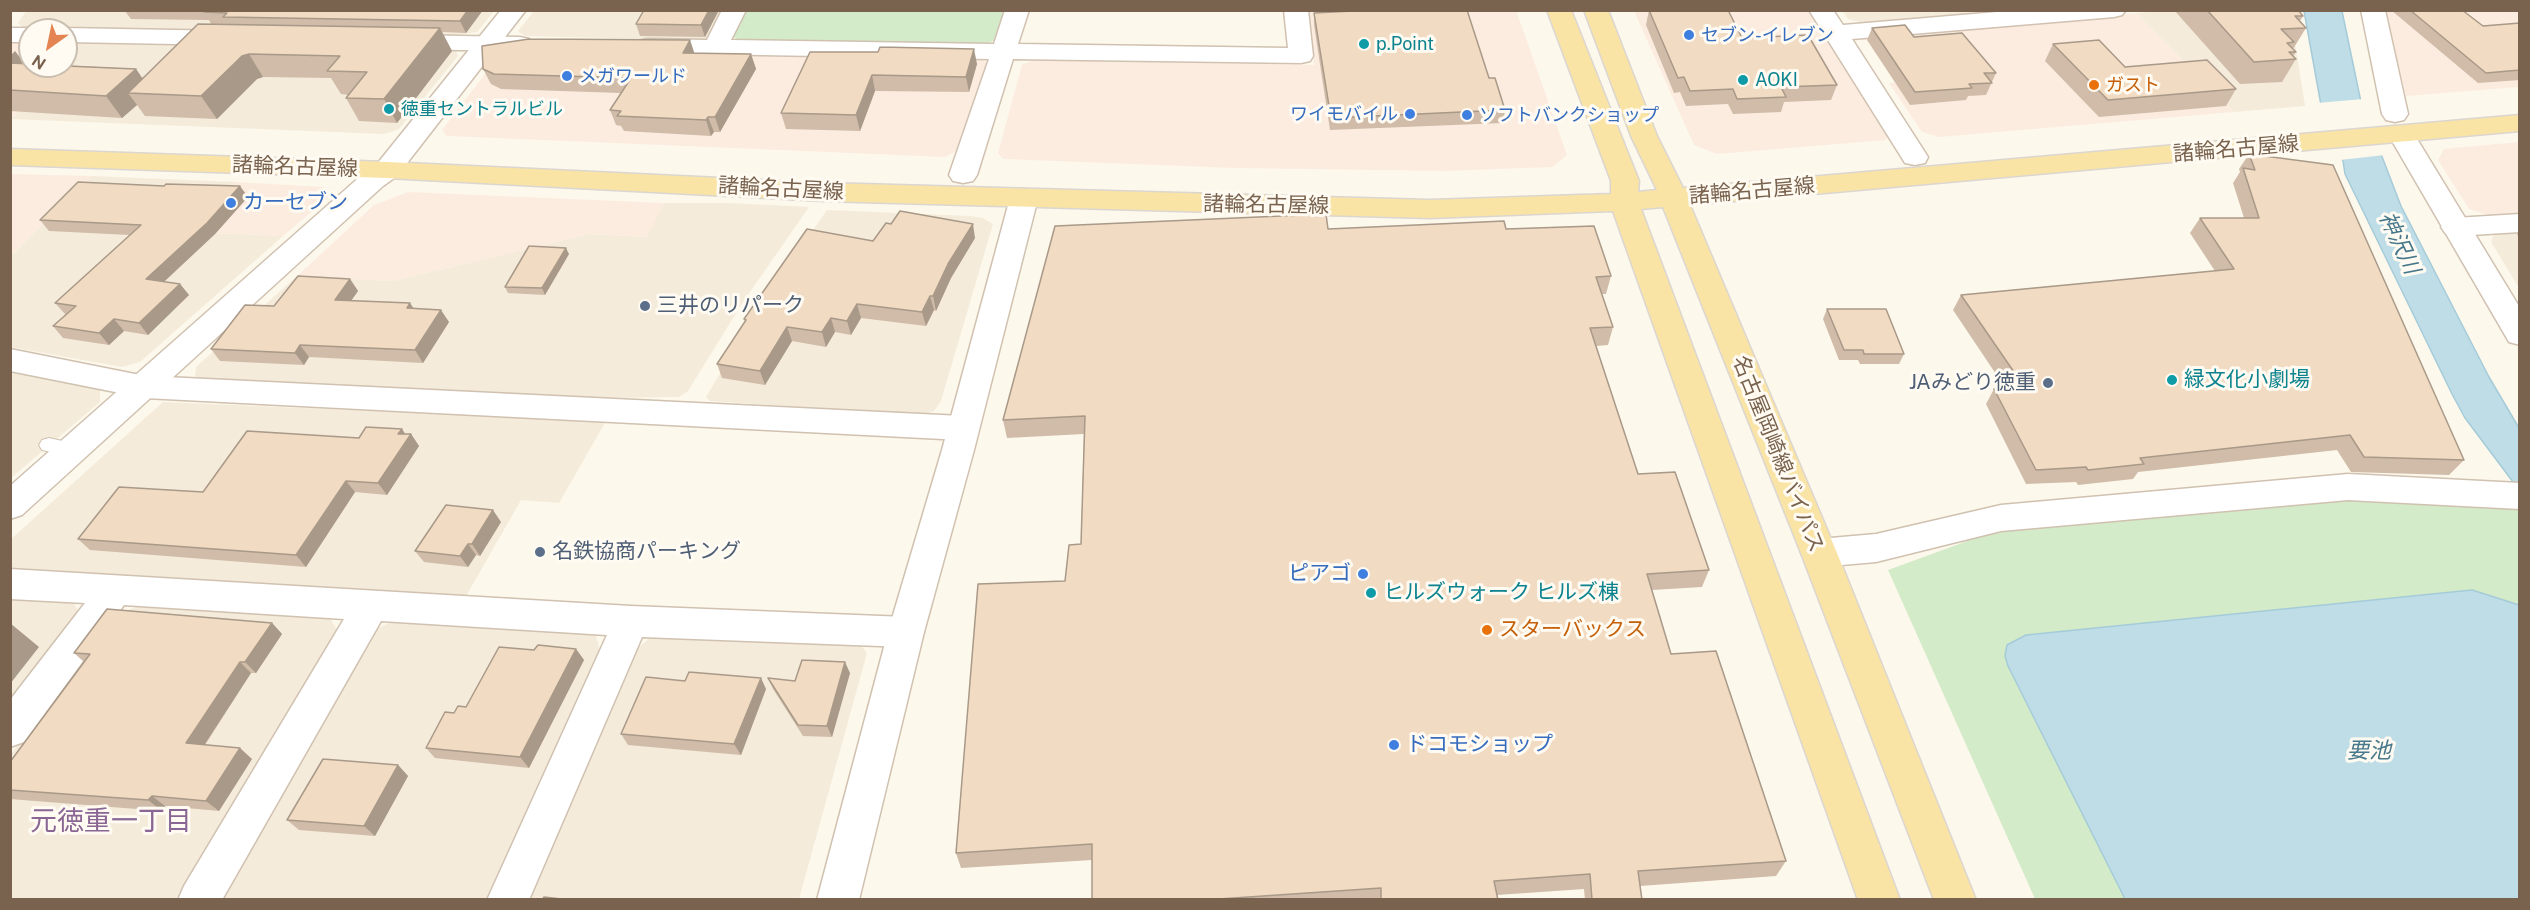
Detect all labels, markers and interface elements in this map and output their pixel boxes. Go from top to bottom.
north arrow [18,18,78,78]
place label: セブン-イレブン [1701,24,1834,46]
marker: セブン-イレブン [1682,28,1696,42]
place label: p.Point [1376,33,1434,55]
marker: p.Point [1357,37,1371,51]
text: N [29,50,49,73]
place label: メガワールド [579,65,687,87]
marker: メガワールド [560,69,574,83]
place label: AOKI [1755,69,1798,91]
marker: AOKI [1736,73,1750,87]
place label: ガスト [2106,74,2160,96]
marker: ガスト [2087,78,2101,92]
place label: 徳重セントラルビル [401,98,563,120]
marker: 徳重セントラルビル [382,102,396,116]
place label: ワイモバイル [1290,103,1398,125]
place label: ソフトバンクショップ [1479,104,1659,126]
marker: ワイモバイル [1403,107,1417,121]
marker: ソフトバンクショップ [1460,108,1474,122]
street label: 諸輪名古屋線 [2172,131,2300,167]
street label: 諸輪名古屋線 [232,152,358,182]
street label: 諸輪名古屋線 [717,173,845,205]
street label: 諸輪名古屋線 [1688,173,1816,209]
place label: カーセブン [243,190,348,216]
street label: 諸輪名古屋線 [1203,191,1329,219]
marker: カーセブン [224,196,238,210]
water label: 神沢川 [2373,208,2425,278]
place label: 三井のリパーク [657,293,804,319]
marker: 三井のリパーク [638,299,652,313]
street label: 名古屋岡崎線バイパス [1727,352,1829,556]
place label: 緑文化小劇場 [2184,367,2310,393]
place label: JAみどり徳重 [1909,370,2036,396]
marker: 緑文化小劇場 [2165,373,2179,387]
marker: JAみどり徳重 [2041,376,2055,390]
place label: 名鉄協商パーキング [552,539,741,565]
marker: 名鉄協商パーキング [533,545,547,559]
place label: ピアゴ [1288,561,1351,587]
marker: ピアゴ [1356,567,1370,581]
place label: ヒルズウォーク ヒルズ棟 [1383,580,1619,606]
marker: ヒルズウォーク ヒルズ棟 [1364,586,1378,600]
place label: スターバックス [1499,617,1646,643]
marker: スターバックス [1480,623,1494,637]
place label: ドコモショップ [1406,732,1553,758]
marker: ドコモショップ [1387,738,1401,752]
water label: 要池 [2347,738,2391,764]
district label: 元徳重一丁目 [30,806,192,838]

